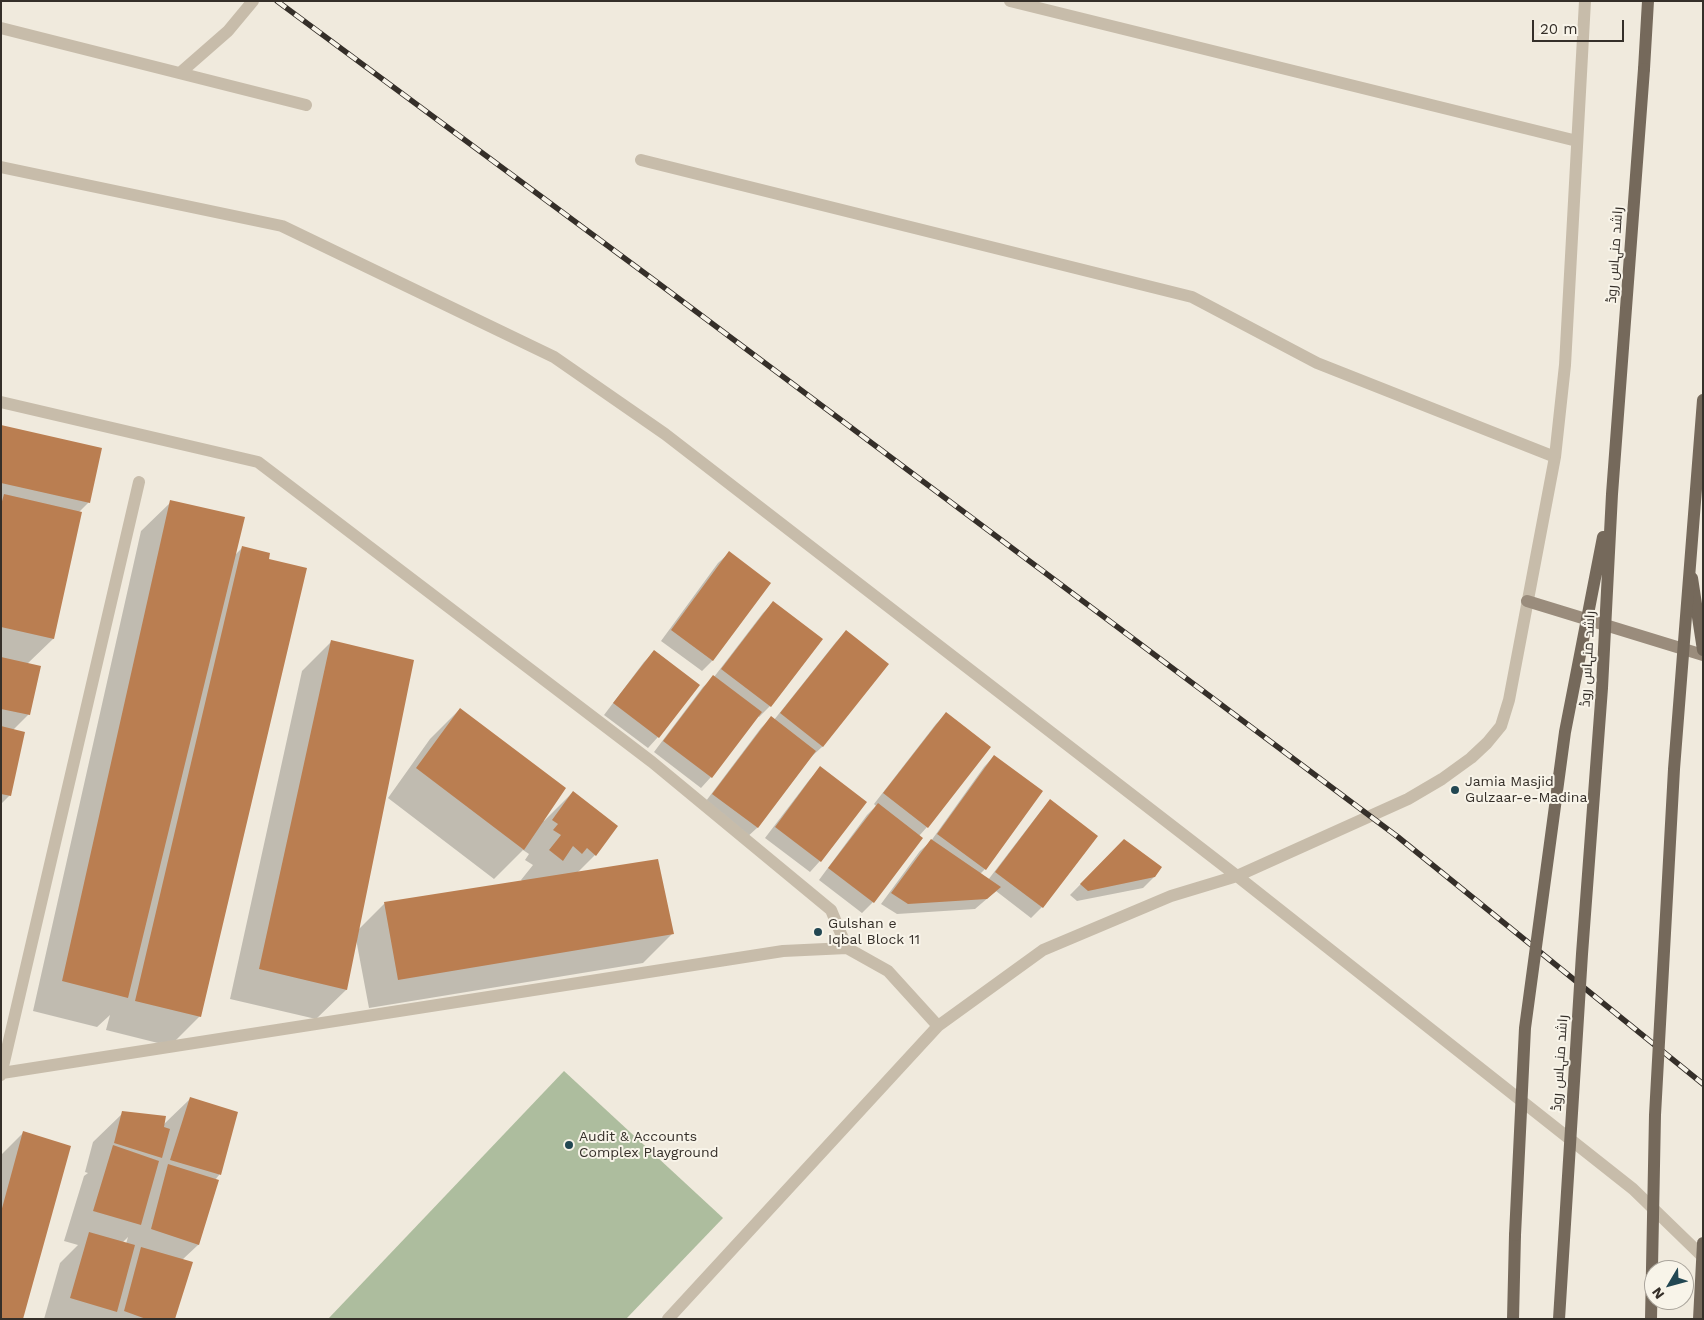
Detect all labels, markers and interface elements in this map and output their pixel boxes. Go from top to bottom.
scale bar [1534,10,1626,42]
text: 20 m [1540,20,1578,38]
street label: راشد منہاس روڈ [1603,206,1627,304]
street label: راشد منہاس روڈ [1577,610,1599,708]
place label: Jamia Masjid Gulzaar-e-Madina [1465,774,1587,806]
marker: Jamia Masjid Gulzaar-e-Madina [1449,784,1461,796]
place label: Gulshan e Iqbal Block 11 [828,916,920,949]
marker: Gulshan e Iqbal Block 11 [812,926,824,938]
street label: راشد منہاس روڈ [1548,1014,1572,1112]
place label: Audit & Accounts Complex Playground [579,1129,718,1162]
marker: Audit & Accounts Complex Playground [563,1139,575,1151]
north arrow [1644,1260,1694,1310]
text: N [1648,1284,1667,1302]

